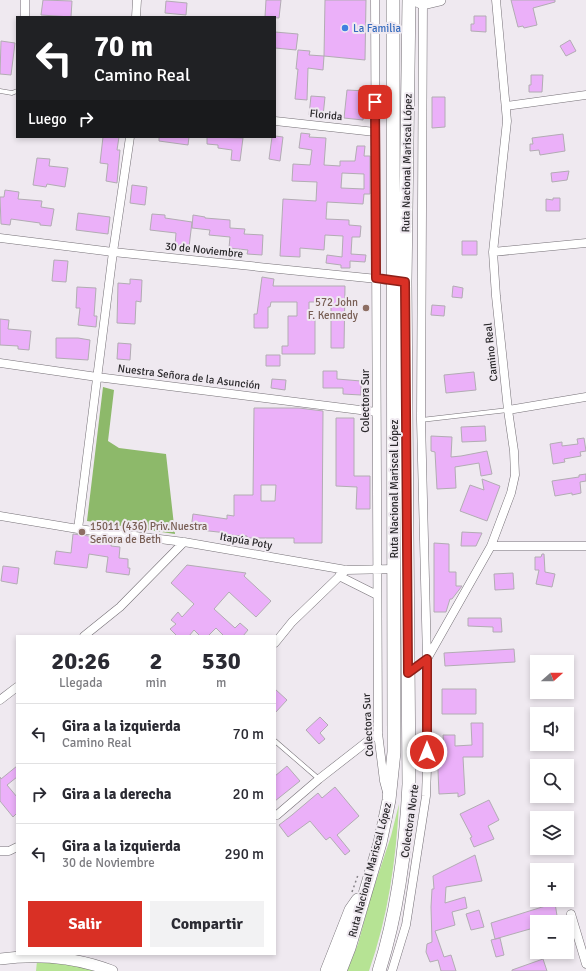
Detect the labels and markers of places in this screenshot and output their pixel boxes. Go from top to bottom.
place label: La Familia [353,22,401,35]
marker: La Familia [340,23,350,33]
pin [358,85,392,119]
place label: 572 John F. Kennedy [308,296,359,322]
marker: 572 John F. Kennedy [361,303,371,313]
place label: 15011 (436) Priv.Nuestra Señora de Beth [90,520,208,546]
marker: 15011 (436) Priv.Nuestra Señora de Beth [77,527,87,537]

